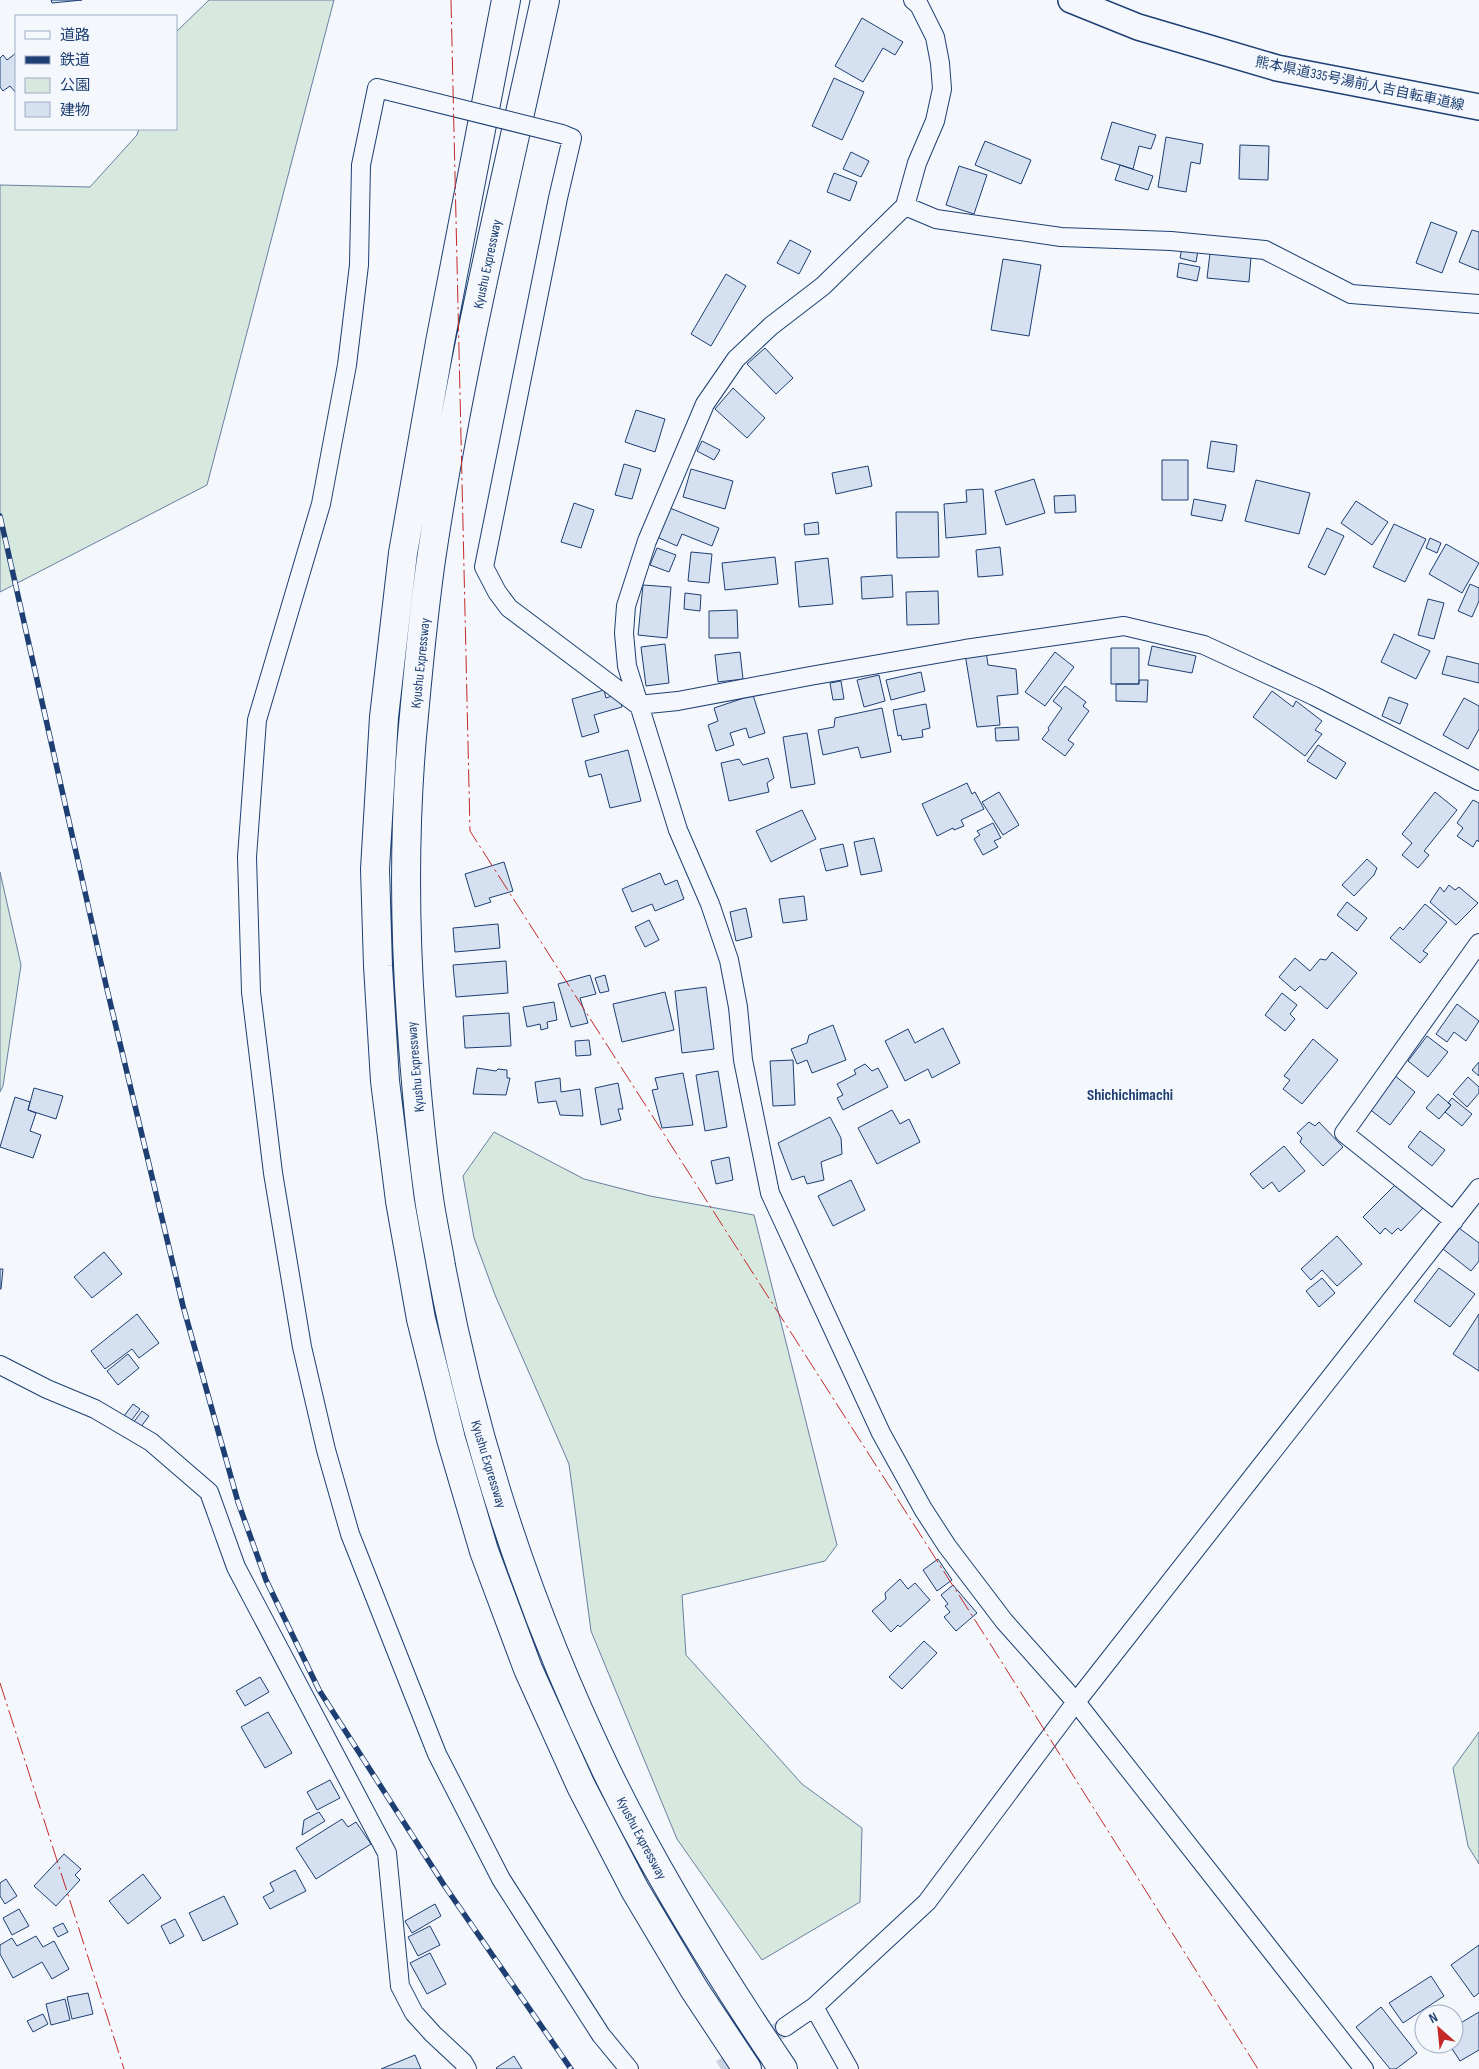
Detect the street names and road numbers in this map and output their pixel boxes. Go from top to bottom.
street label: 熊本県道335号湯前人吉自転車道線 [1254,53,1466,114]
street label: Kyushu Expressway [470,217,505,310]
street label: Kyushu Expressway [407,616,434,709]
street label: Kyushu Expressway [403,1020,428,1113]
street label: Kyushu Expressway [467,1418,510,1511]
street label: Kyushu Expressway [613,1794,671,1883]

